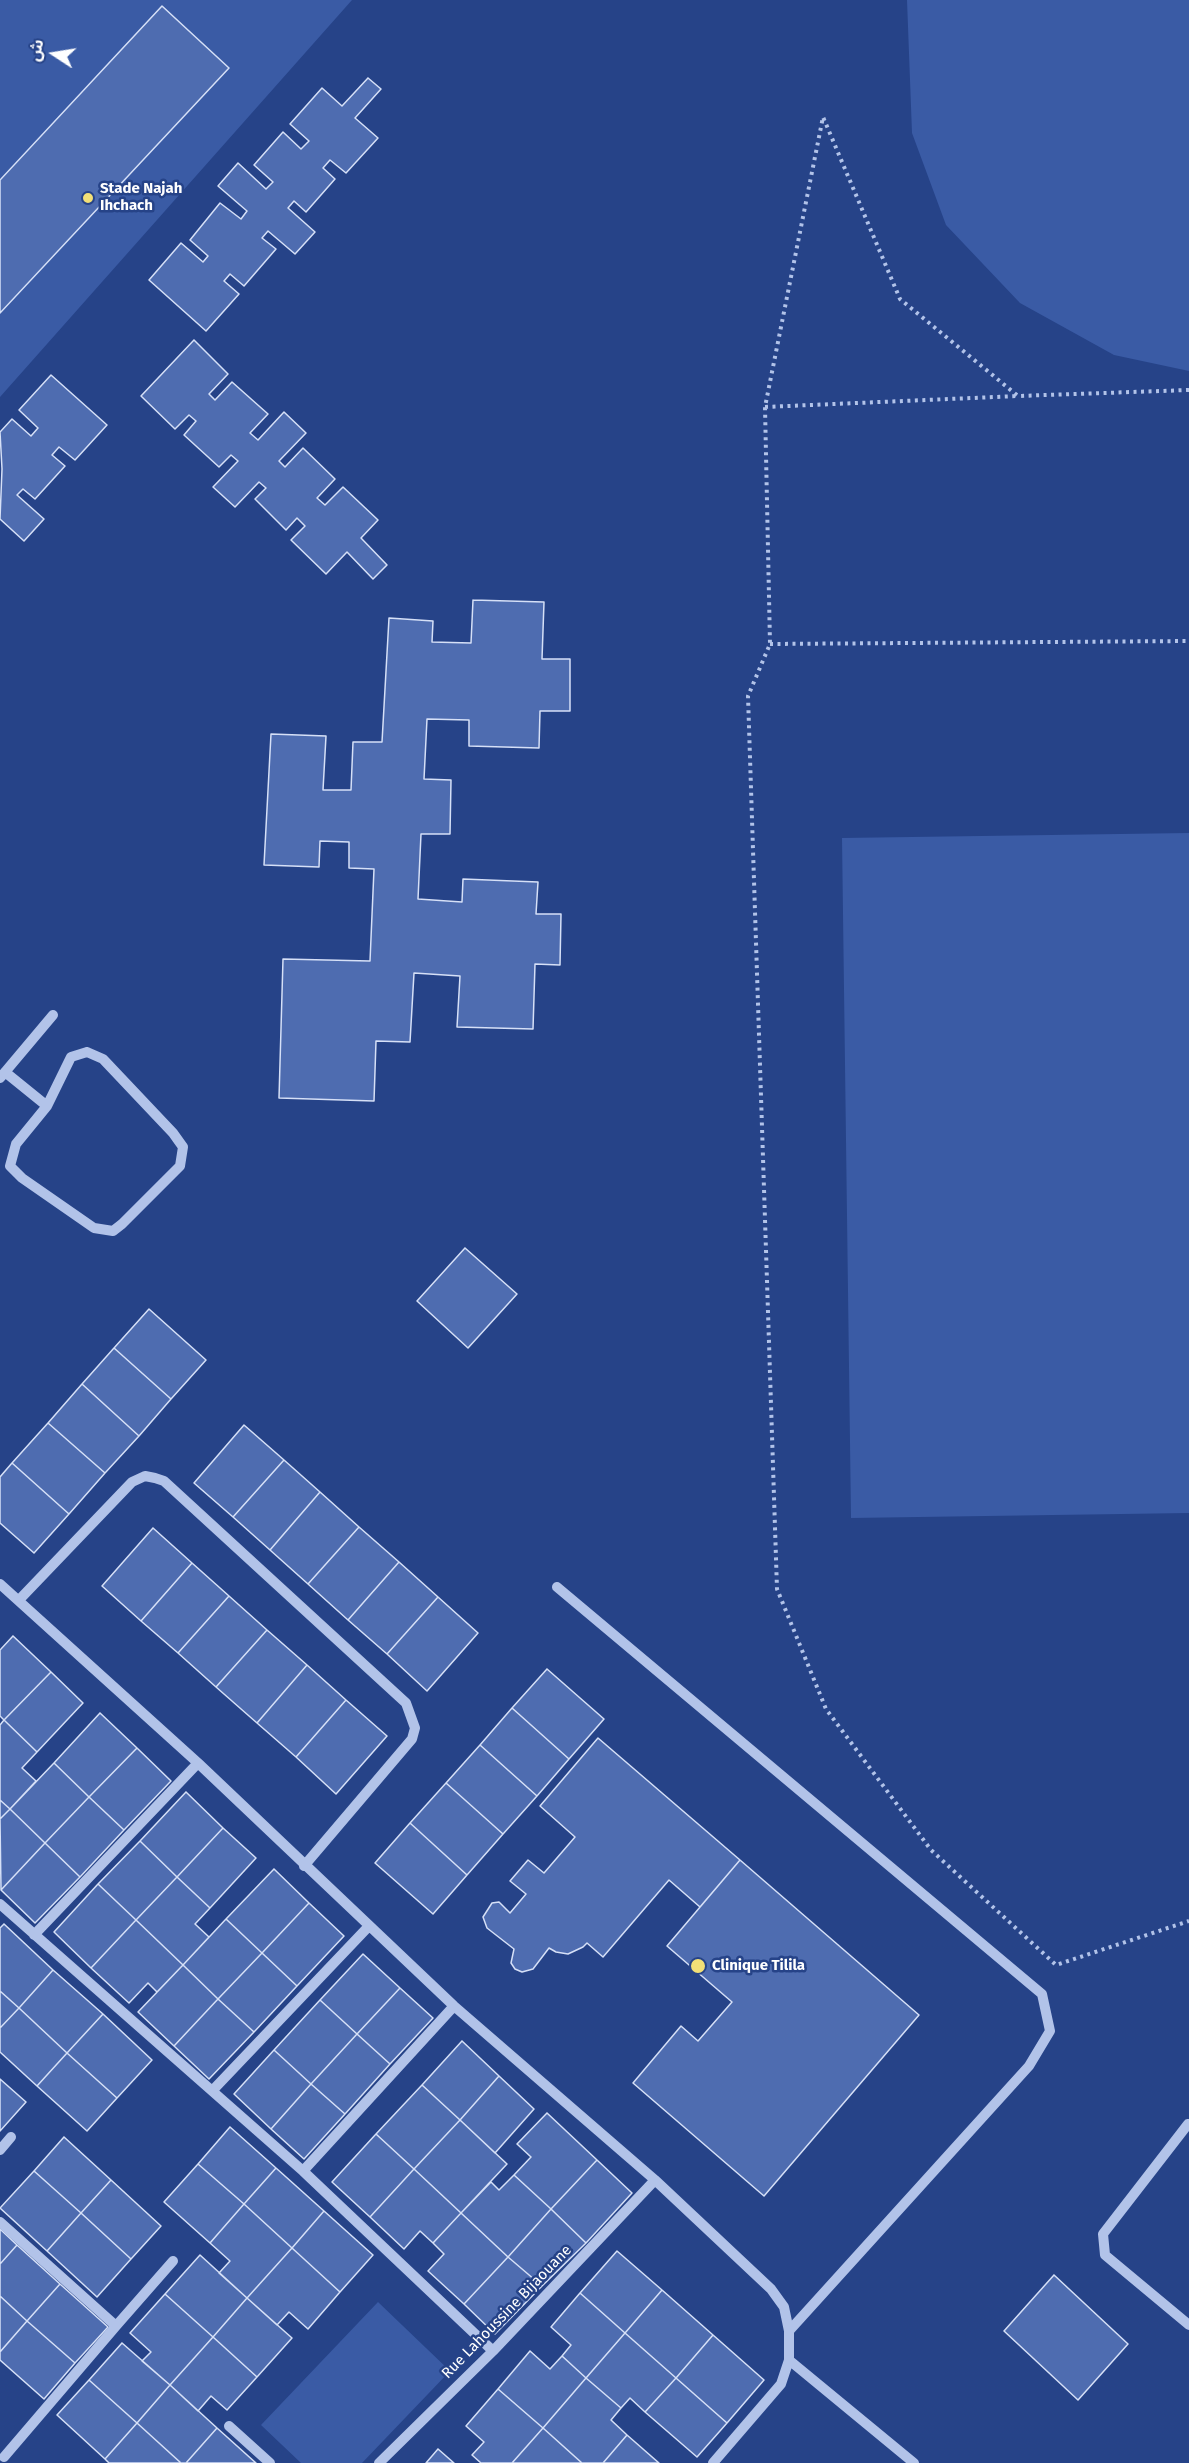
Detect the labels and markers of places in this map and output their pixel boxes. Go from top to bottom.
place label: Stade Najah Ihchach [100,180,182,215]
marker: Stade Najah Ihchach [81,191,95,205]
marker: Clinique Tilila [689,1957,707,1975]
place label: Clinique Tilila [712,1957,805,1975]

